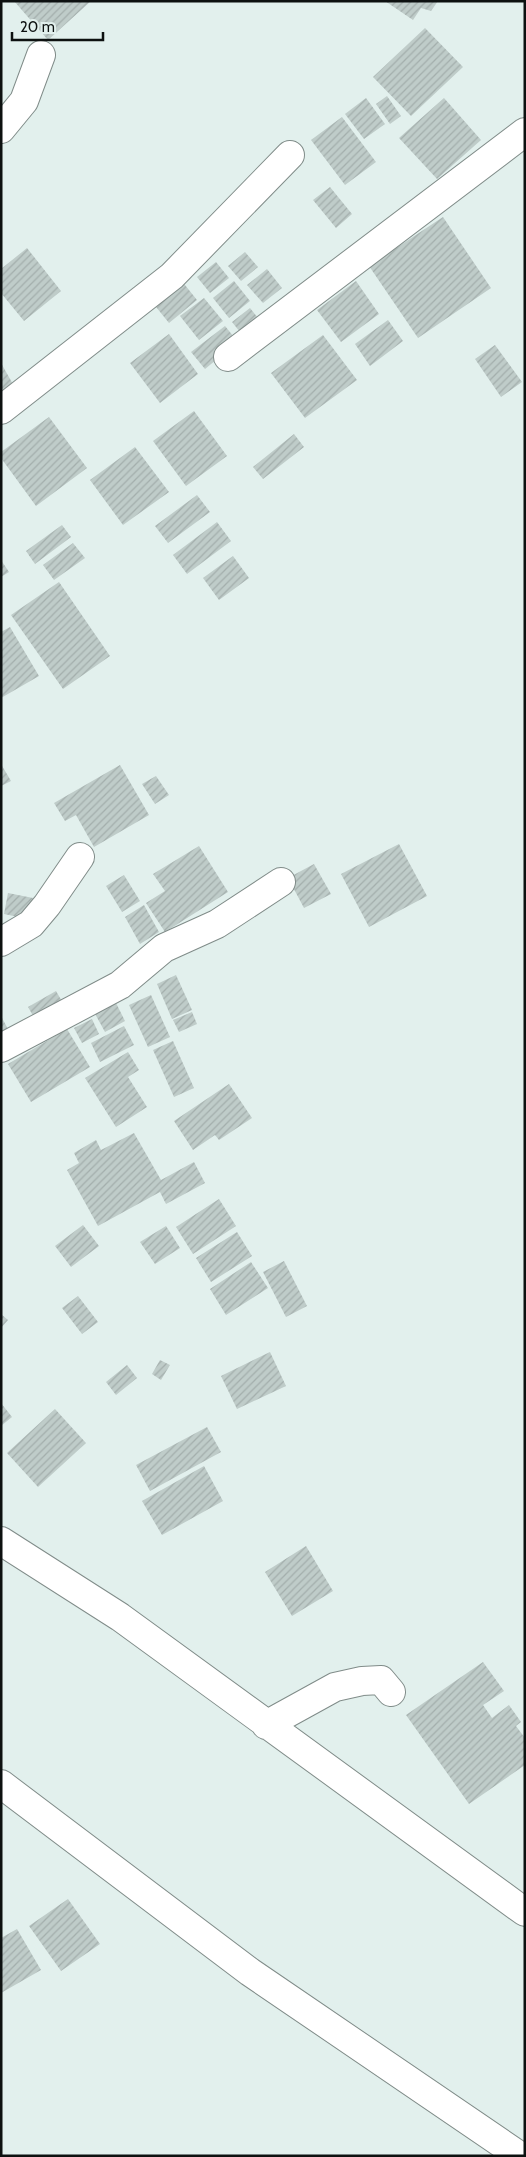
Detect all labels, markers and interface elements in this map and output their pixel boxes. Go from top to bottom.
scale bar [12,10,104,42]
text: 20 m [20,18,55,36]

